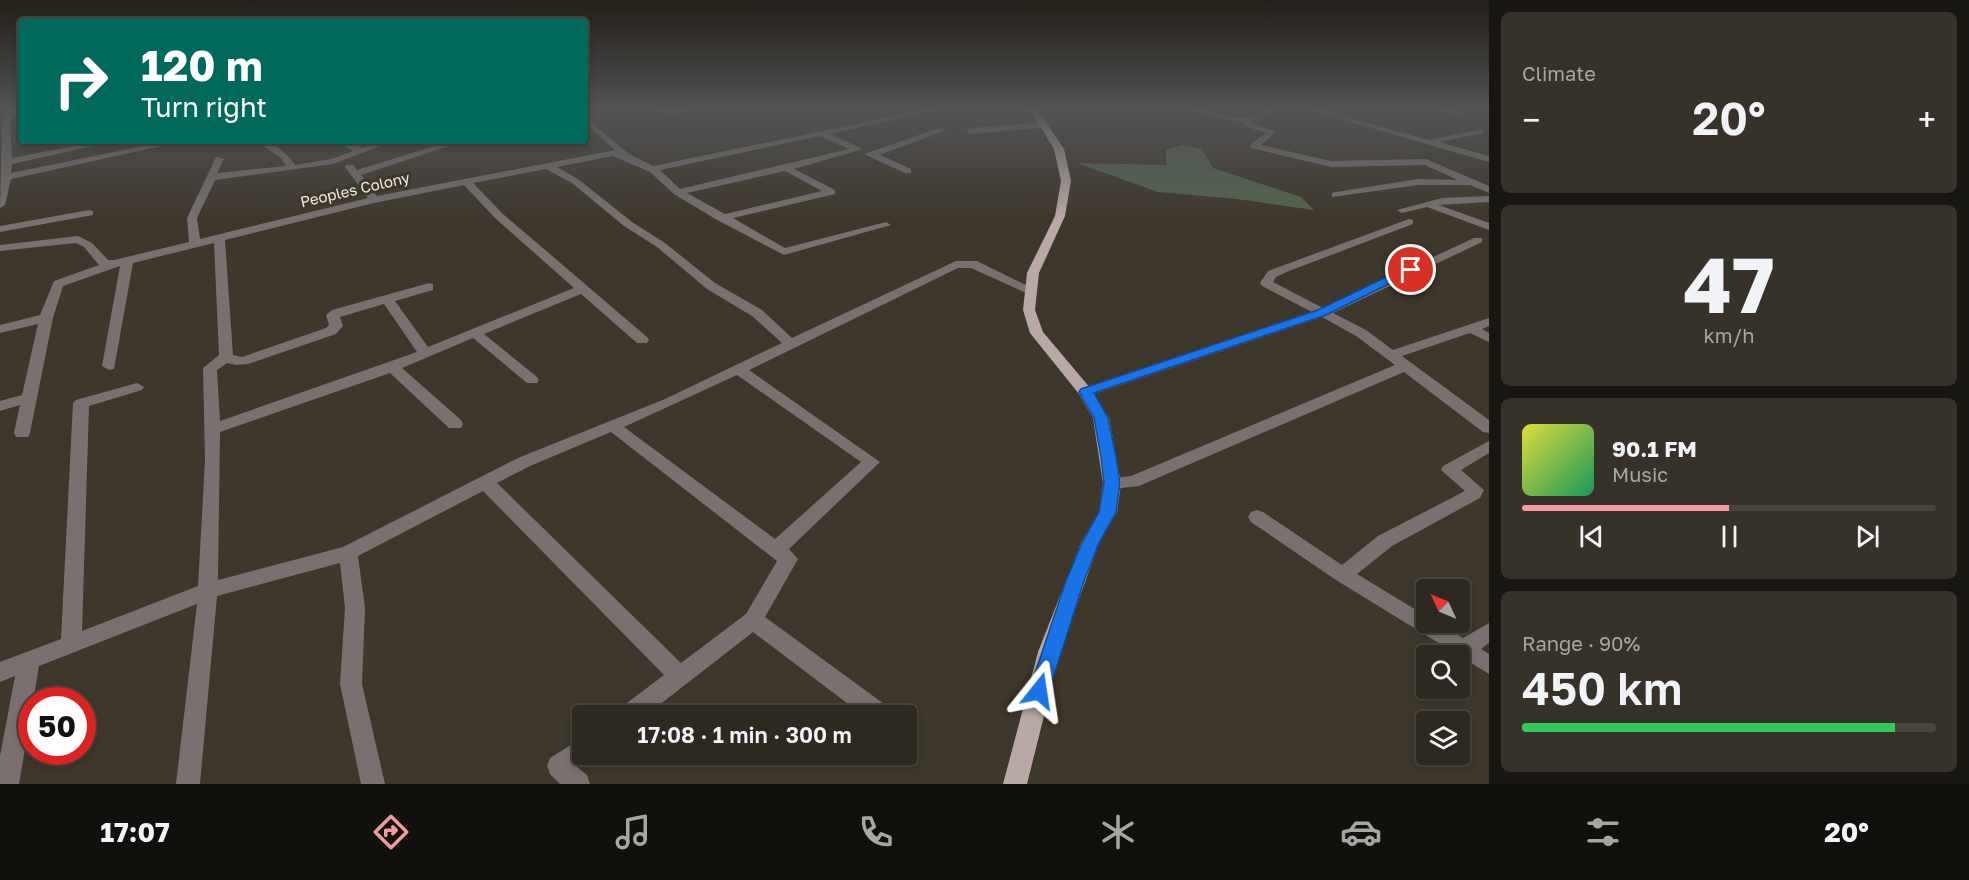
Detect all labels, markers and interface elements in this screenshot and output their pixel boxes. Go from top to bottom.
text: 120 m [141,40,263,90]
icon: right [42,42,120,120]
text: Climate [1522,61,1596,85]
text: Turn right [141,91,267,123]
text: 20° [1692,91,1766,145]
text: − [1522,100,1540,139]
text: + [1918,100,1936,139]
street label: Peoples Colony [298,168,412,210]
text: 47 [1683,237,1775,330]
pin [1385,244,1436,295]
icon: arrive [1394,253,1427,286]
text: km/h [1704,323,1754,347]
text: 90.1 FM [1612,435,1697,462]
text: Music [1612,462,1668,486]
icon: previous [1575,520,1608,553]
icon: pause [1713,520,1746,553]
icon: next [1851,520,1884,553]
north arrow [1416,579,1470,633]
map controls [1416,579,1470,765]
text: Range · 90% [1522,631,1640,655]
button: search [1416,645,1470,699]
position arrow [1007,659,1071,723]
text: 450 km [1522,661,1682,715]
speed limit sign: 50 [18,687,96,765]
button: layers [1416,711,1470,765]
text: 17:08 · 1 min · 300 m [637,721,852,748]
icon: directions [370,811,412,853]
icon: music [612,811,654,853]
icon: phone [855,811,897,853]
icon: climate [1097,811,1139,853]
icon: car [1340,811,1382,853]
icon: filters [1582,811,1624,853]
text: 17:07 [100,816,170,848]
text: 20° [1824,816,1869,848]

